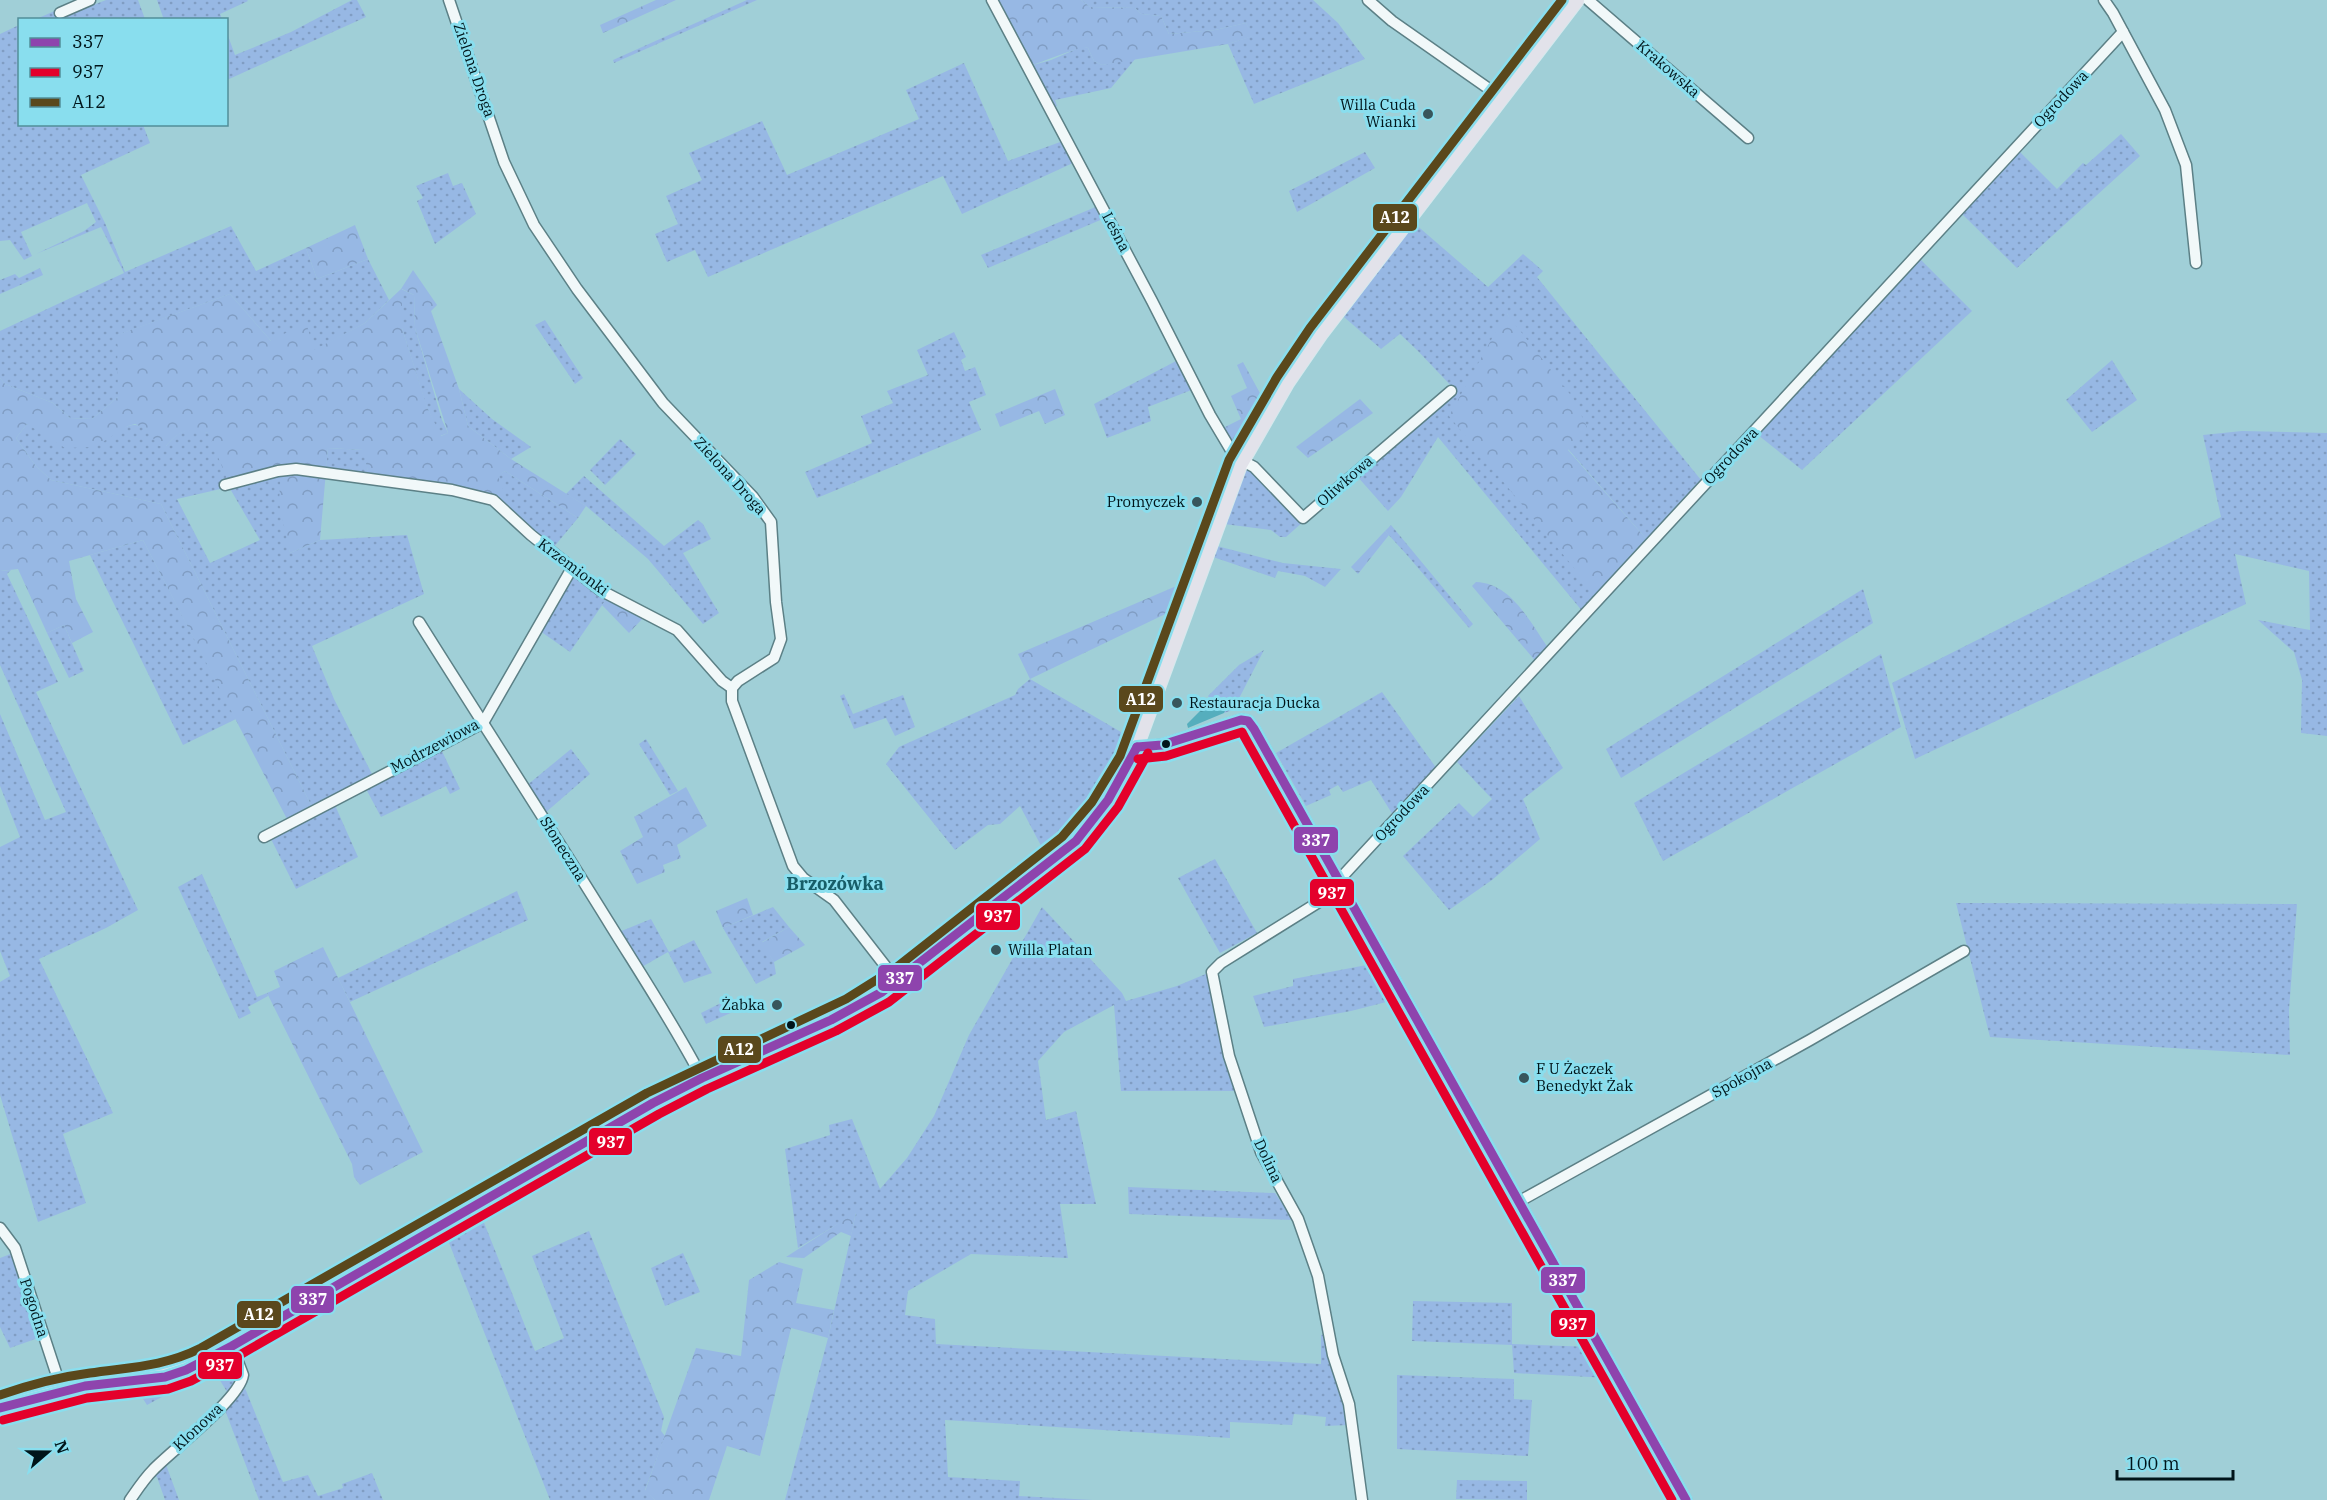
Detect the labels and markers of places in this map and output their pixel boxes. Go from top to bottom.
place label: Willa Cuda Wianki [1340,95,1416,131]
marker: Willa Cuda Wianki [1421,107,1435,121]
place label: Promyczek [1107,492,1185,511]
marker: Promyczek [1190,495,1204,509]
place label: Restauracja Ducka [1189,693,1320,712]
marker: Restauracja Ducka [1170,696,1184,710]
unlabelled marker [1160,738,1172,750]
place label: Willa Platan [1008,940,1093,959]
marker: Willa Platan [989,943,1003,957]
place label: Żabka [721,995,765,1014]
marker: Żabka [770,998,784,1012]
unlabelled marker [785,1019,797,1031]
place label: F U Żaczek Benedykt Żak [1536,1059,1633,1095]
marker: F U Żaczek Benedykt Żak [1517,1071,1531,1085]

